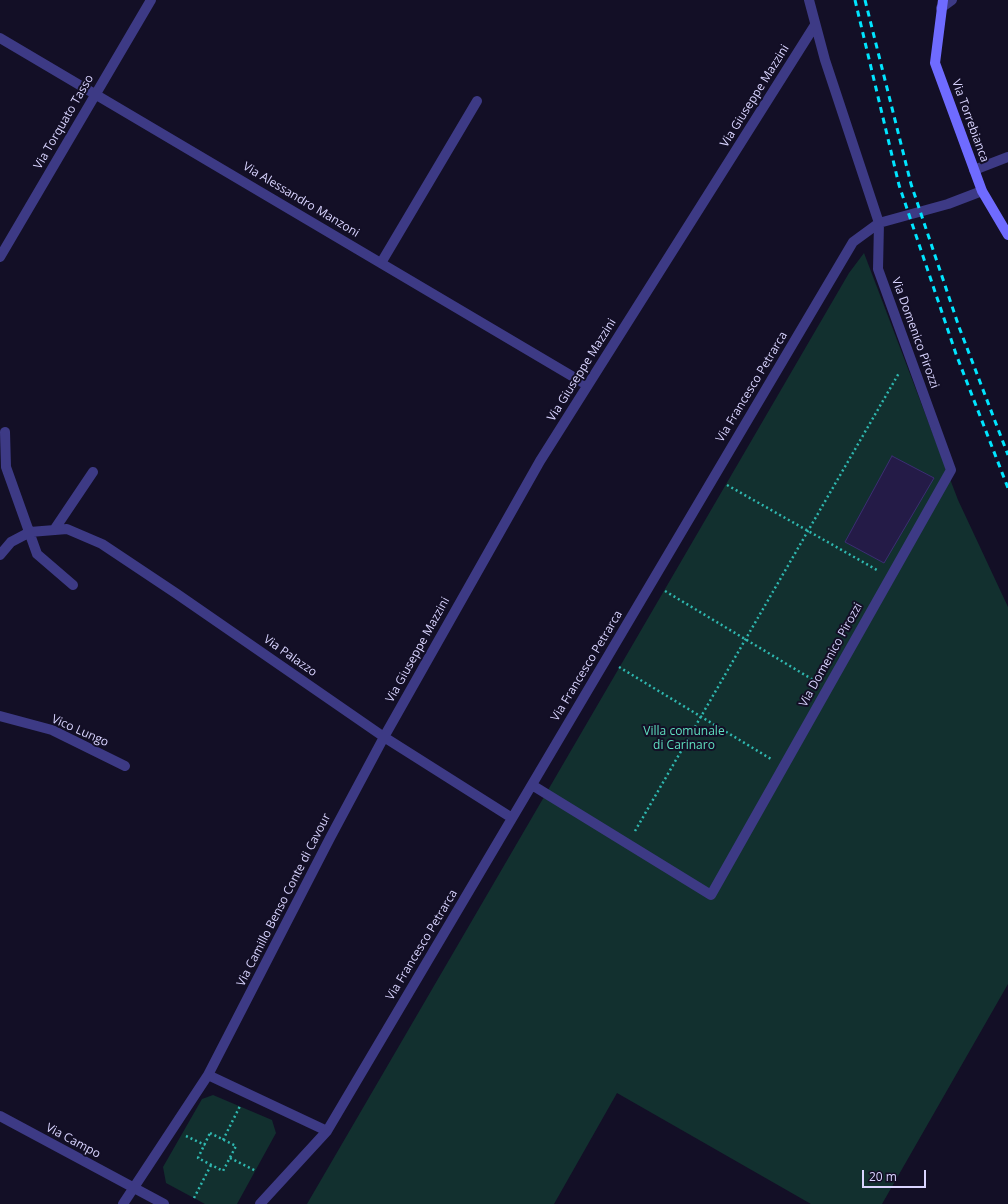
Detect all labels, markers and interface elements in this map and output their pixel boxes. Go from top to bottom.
street label: Via Giuseppe Mazzini [718,42,792,150]
street label: Via Torquato Tasso [31,72,97,172]
street label: Via Torrebianca [948,78,992,164]
street label: Via Alessandro Manzoni [240,159,362,241]
street label: Via Domenico Pirozzi [888,276,942,390]
street label: Via Giuseppe Mazzini [545,316,619,424]
street label: Via Francesco Petrarca [713,329,791,445]
street label: Via Giuseppe Mazzini [383,595,453,705]
street label: Via Domenico Pirozzi [796,600,866,710]
street label: Via Francesco Petrarca [548,608,626,724]
street label: Via Palazzo [260,632,320,680]
street label: Vico Lungo [49,712,111,750]
park label: Villa comunale di Carinaro [643,725,725,753]
street label: Via Camillo Benso Conte di Cavour [234,811,334,989]
street label: Via Francesco Petrarca [383,887,461,1003]
street label: Via Campo [43,1121,103,1161]
scale bar [864,1162,928,1188]
text: 20 m [869,1168,897,1185]

